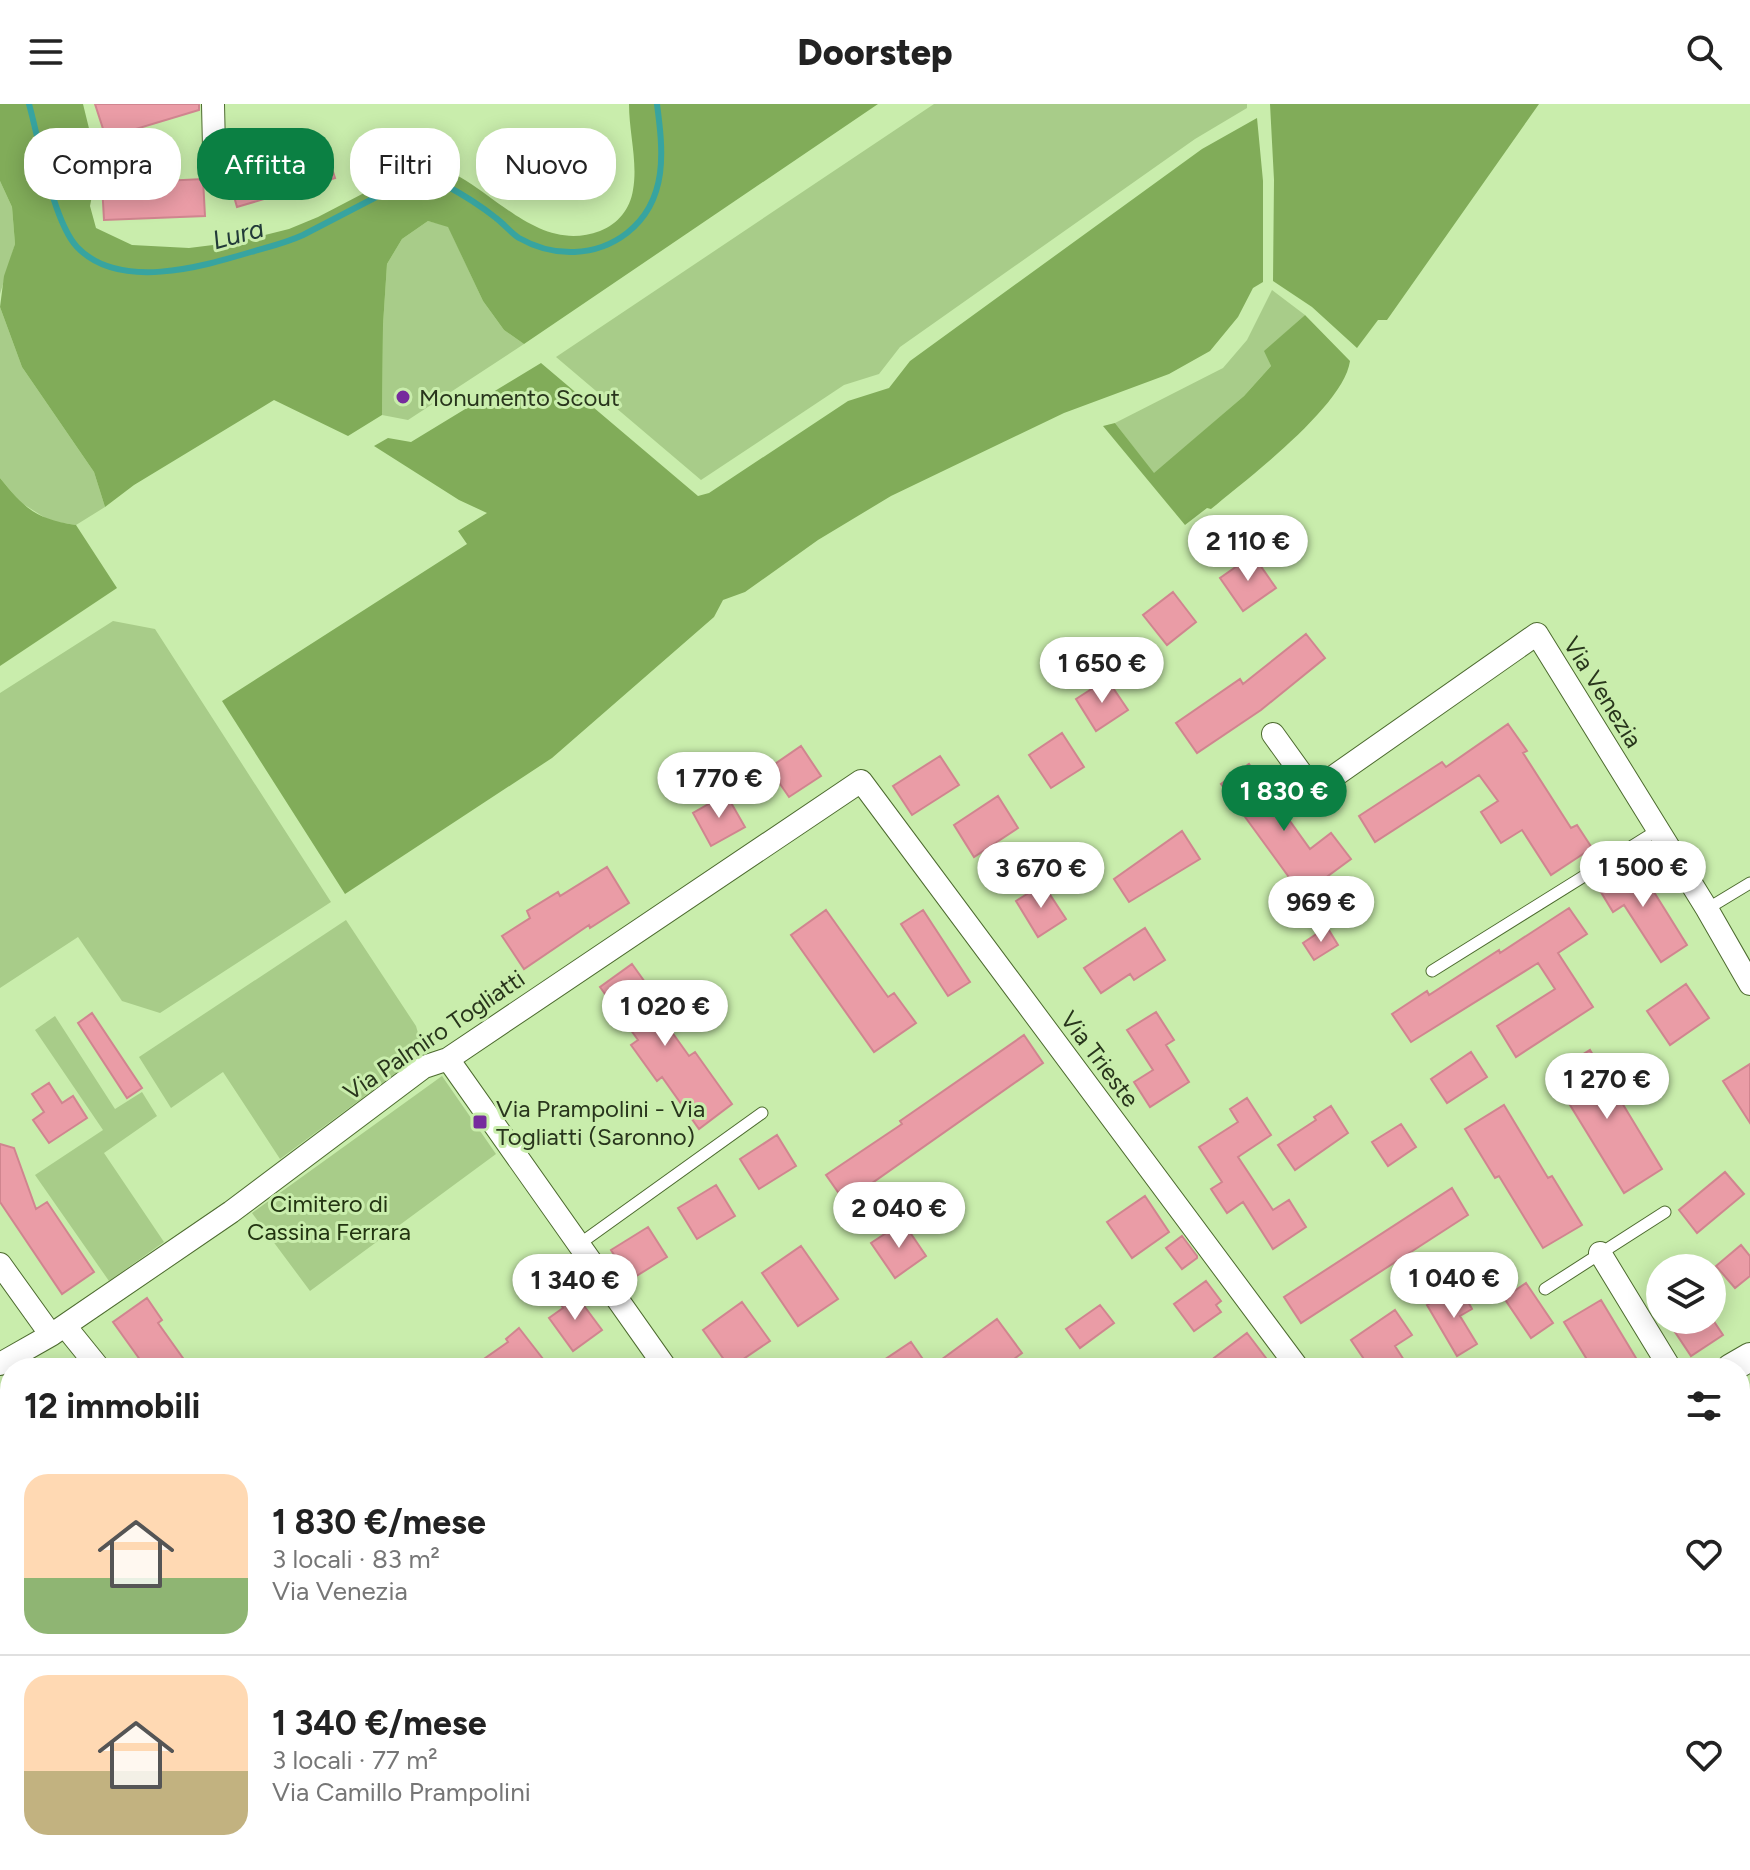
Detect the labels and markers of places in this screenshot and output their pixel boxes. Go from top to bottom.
place label: Monumento Scout [419,383,620,412]
marker: Monumento Scout [394,388,412,406]
pin: 2 110 € [1174,515,1322,583]
pin: 1 650 € [1028,637,1176,705]
pin: 1 770 € [645,752,793,820]
pin: 1 830 € [1210,765,1358,833]
pin: 1 500 € [1569,841,1717,909]
pin: 3 670 € [967,842,1115,910]
pin: 969 € [1265,876,1377,944]
pin: 1 020 € [591,980,739,1048]
pin: 1 270 € [1533,1053,1681,1121]
place label: Via Prampolini - Via Togliatti (Saronno) [496,1094,705,1151]
marker: Via Prampolini - Via Togliatti (Saronno) [471,1113,489,1131]
pin: 2 040 € [825,1182,973,1250]
pin: 1 040 € [1380,1252,1528,1320]
pin: 1 340 € [501,1254,649,1322]

